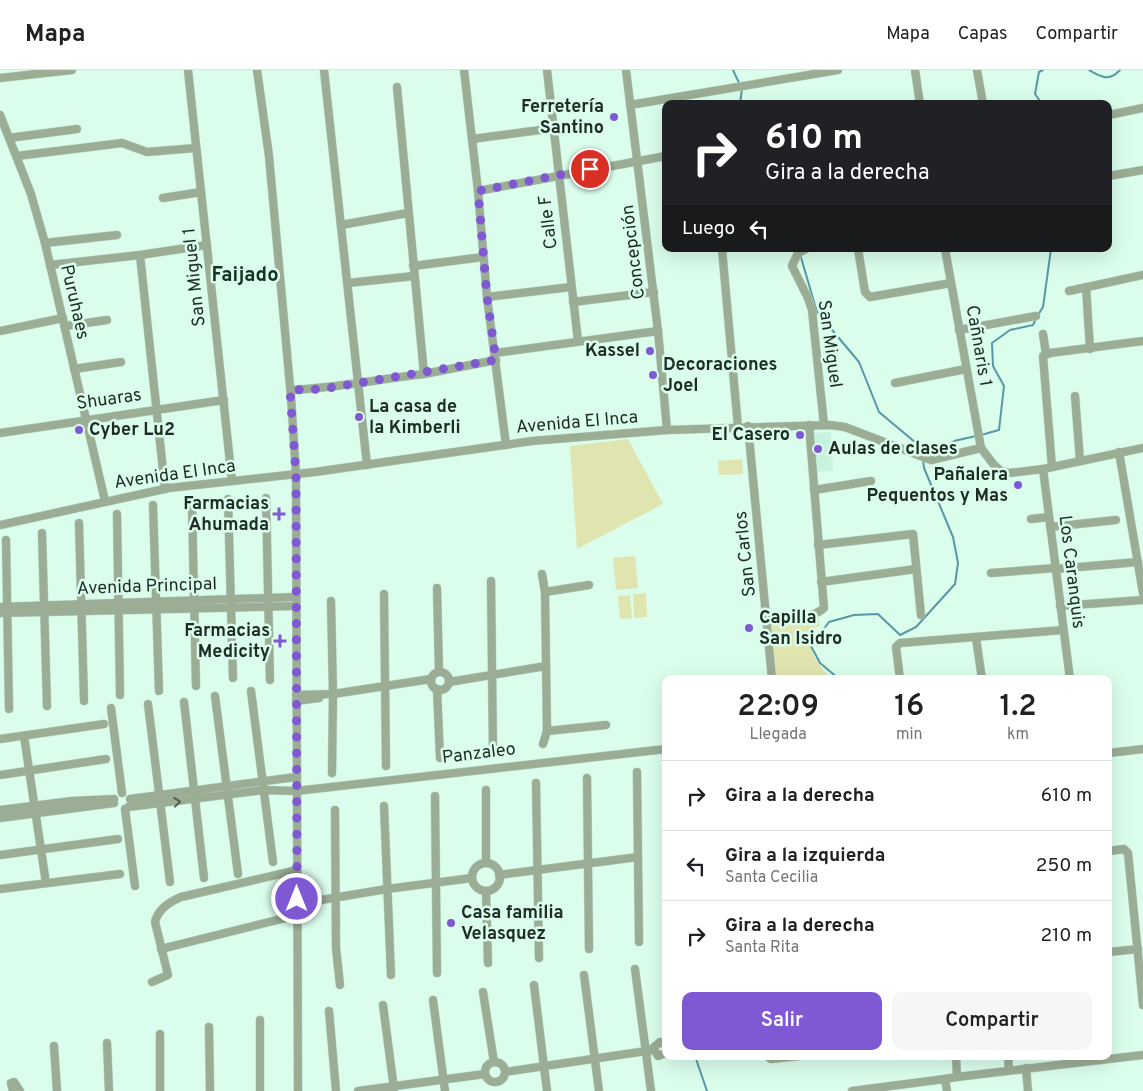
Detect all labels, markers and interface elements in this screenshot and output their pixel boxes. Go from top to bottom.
text: Mapa [25,20,85,50]
text: Mapa [886,23,930,46]
text: Capas [958,23,1007,46]
text: Compartir [1035,23,1118,46]
place label: Ferretería Santino [521,96,604,140]
marker: Ferretería Santino [608,111,620,123]
text: 610 m [765,117,863,161]
icon: right [682,120,747,185]
pin [569,148,611,190]
icon: arrive [576,155,604,183]
text: Gira a la derecha [765,160,930,187]
street label: Calle F [534,194,564,250]
street label: Concepción [617,203,651,301]
icon: left [745,215,773,243]
text: Luego [682,217,735,241]
street label: San Miguel 1 [178,226,212,328]
street label: Puruhaes [54,262,94,342]
district label: Faijado [212,263,278,289]
street label: San Miguel [811,299,847,389]
street label: Cañnaris 1 [960,303,996,389]
place label: Kassel [585,340,640,363]
marker: Kassel [644,345,656,357]
place label: Decoraciones Joel [663,354,777,398]
marker: Decoraciones Joel [647,369,659,381]
street label: Shuaras [75,384,143,416]
place label: La casa de la Kimberli [369,396,461,440]
street label: Avenida El Inca [515,406,639,440]
marker: La casa de la Kimberli [353,411,365,423]
place label: Cyber Lu2 [89,419,175,442]
marker: Cyber Lu2 [73,424,85,436]
place label: El Casero [711,424,790,447]
marker: El Casero [794,429,806,441]
place label: Aulas de clases [828,438,958,461]
marker: Aulas de clases [812,443,824,455]
street label: Avenida El Inca [113,455,237,495]
place label: Pañalera Pequentos y Mas [866,464,1008,508]
marker: Pañalera Pequentos y Mas [1012,479,1024,491]
place label: Farmacias Ahumada [183,493,269,537]
marker: Farmacias Ahumada [273,508,285,520]
street label: San Carlos [730,510,762,598]
street label: Los Caranquis [1053,514,1089,630]
street label: Avenida Principal [77,573,217,601]
place label: Capilla San Isidro [759,607,842,651]
place label: Farmacias Medicity [184,620,270,664]
marker: Capilla San Isidro [743,622,755,634]
marker: Farmacias Medicity [274,635,286,647]
text: 22:09 [737,689,819,726]
text: 16 [894,689,924,726]
text: 1.2 [999,689,1037,726]
text: Llegada [749,725,807,745]
text: min [896,725,923,745]
text: km [1007,725,1029,745]
street label: Panzaleo [441,738,517,770]
icon: right [682,782,710,810]
text: Gira a la derecha [725,784,875,808]
text: 610 m [1041,784,1092,808]
one-way arrow [173,796,181,807]
text: Gira a la izquierda [725,844,885,868]
icon: left [682,852,710,880]
text: 250 m [1036,854,1092,878]
text: Santa Cecilia [725,868,818,888]
position arrow [270,872,322,924]
place label: Casa familia Velasquez [461,902,564,946]
text: Gira a la derecha [725,914,875,938]
marker: Casa familia Velasquez [445,917,457,929]
icon: right [682,922,710,950]
text: 210 m [1041,924,1092,948]
text: Santa Rita [725,938,799,958]
button: Salir [682,992,882,1050]
button: Compartir [892,992,1092,1050]

